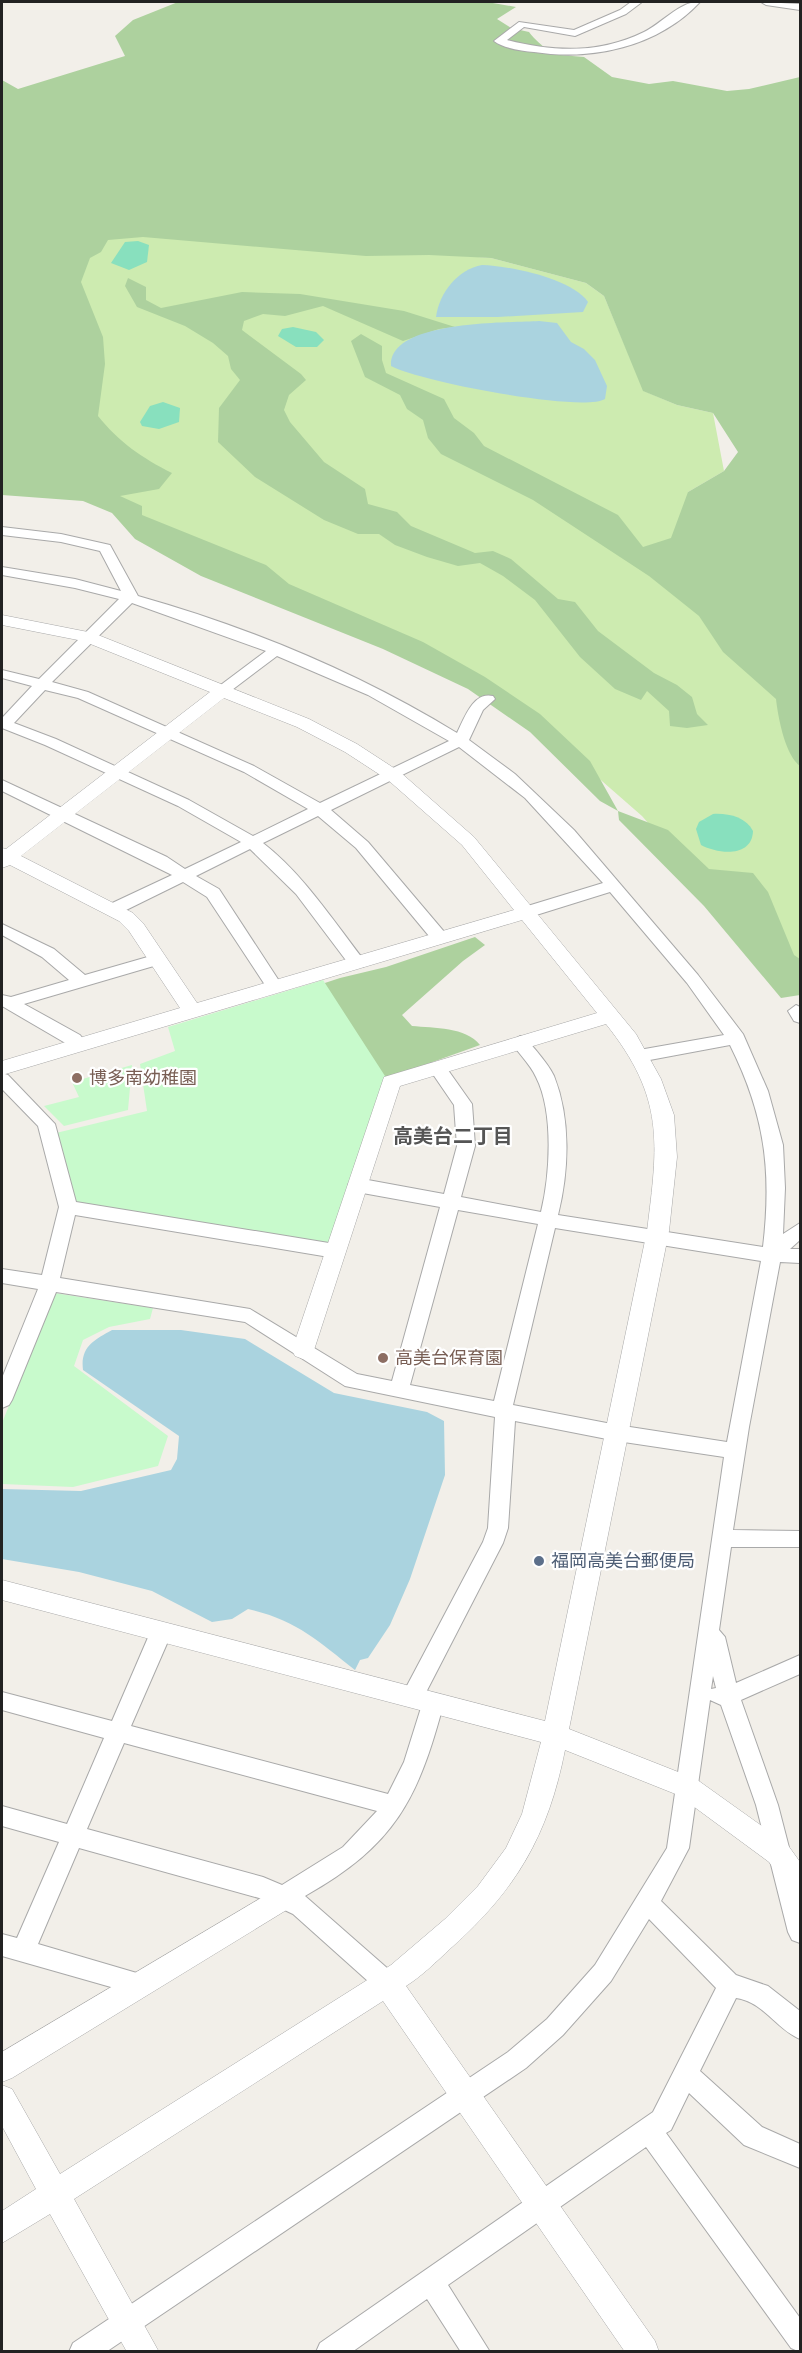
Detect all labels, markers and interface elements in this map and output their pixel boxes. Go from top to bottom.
place label: 博多南幼稚園 [89,1067,197,1089]
marker: 博多南幼稚園 [70,1071,84,1085]
district label: 高美台二丁目 [393,1124,513,1148]
place label: 高美台保育園 [395,1347,503,1369]
marker: 高美台保育園 [376,1351,390,1365]
place label: 福岡高美台郵便局 [551,1550,695,1572]
marker: 福岡高美台郵便局 [532,1554,546,1568]

